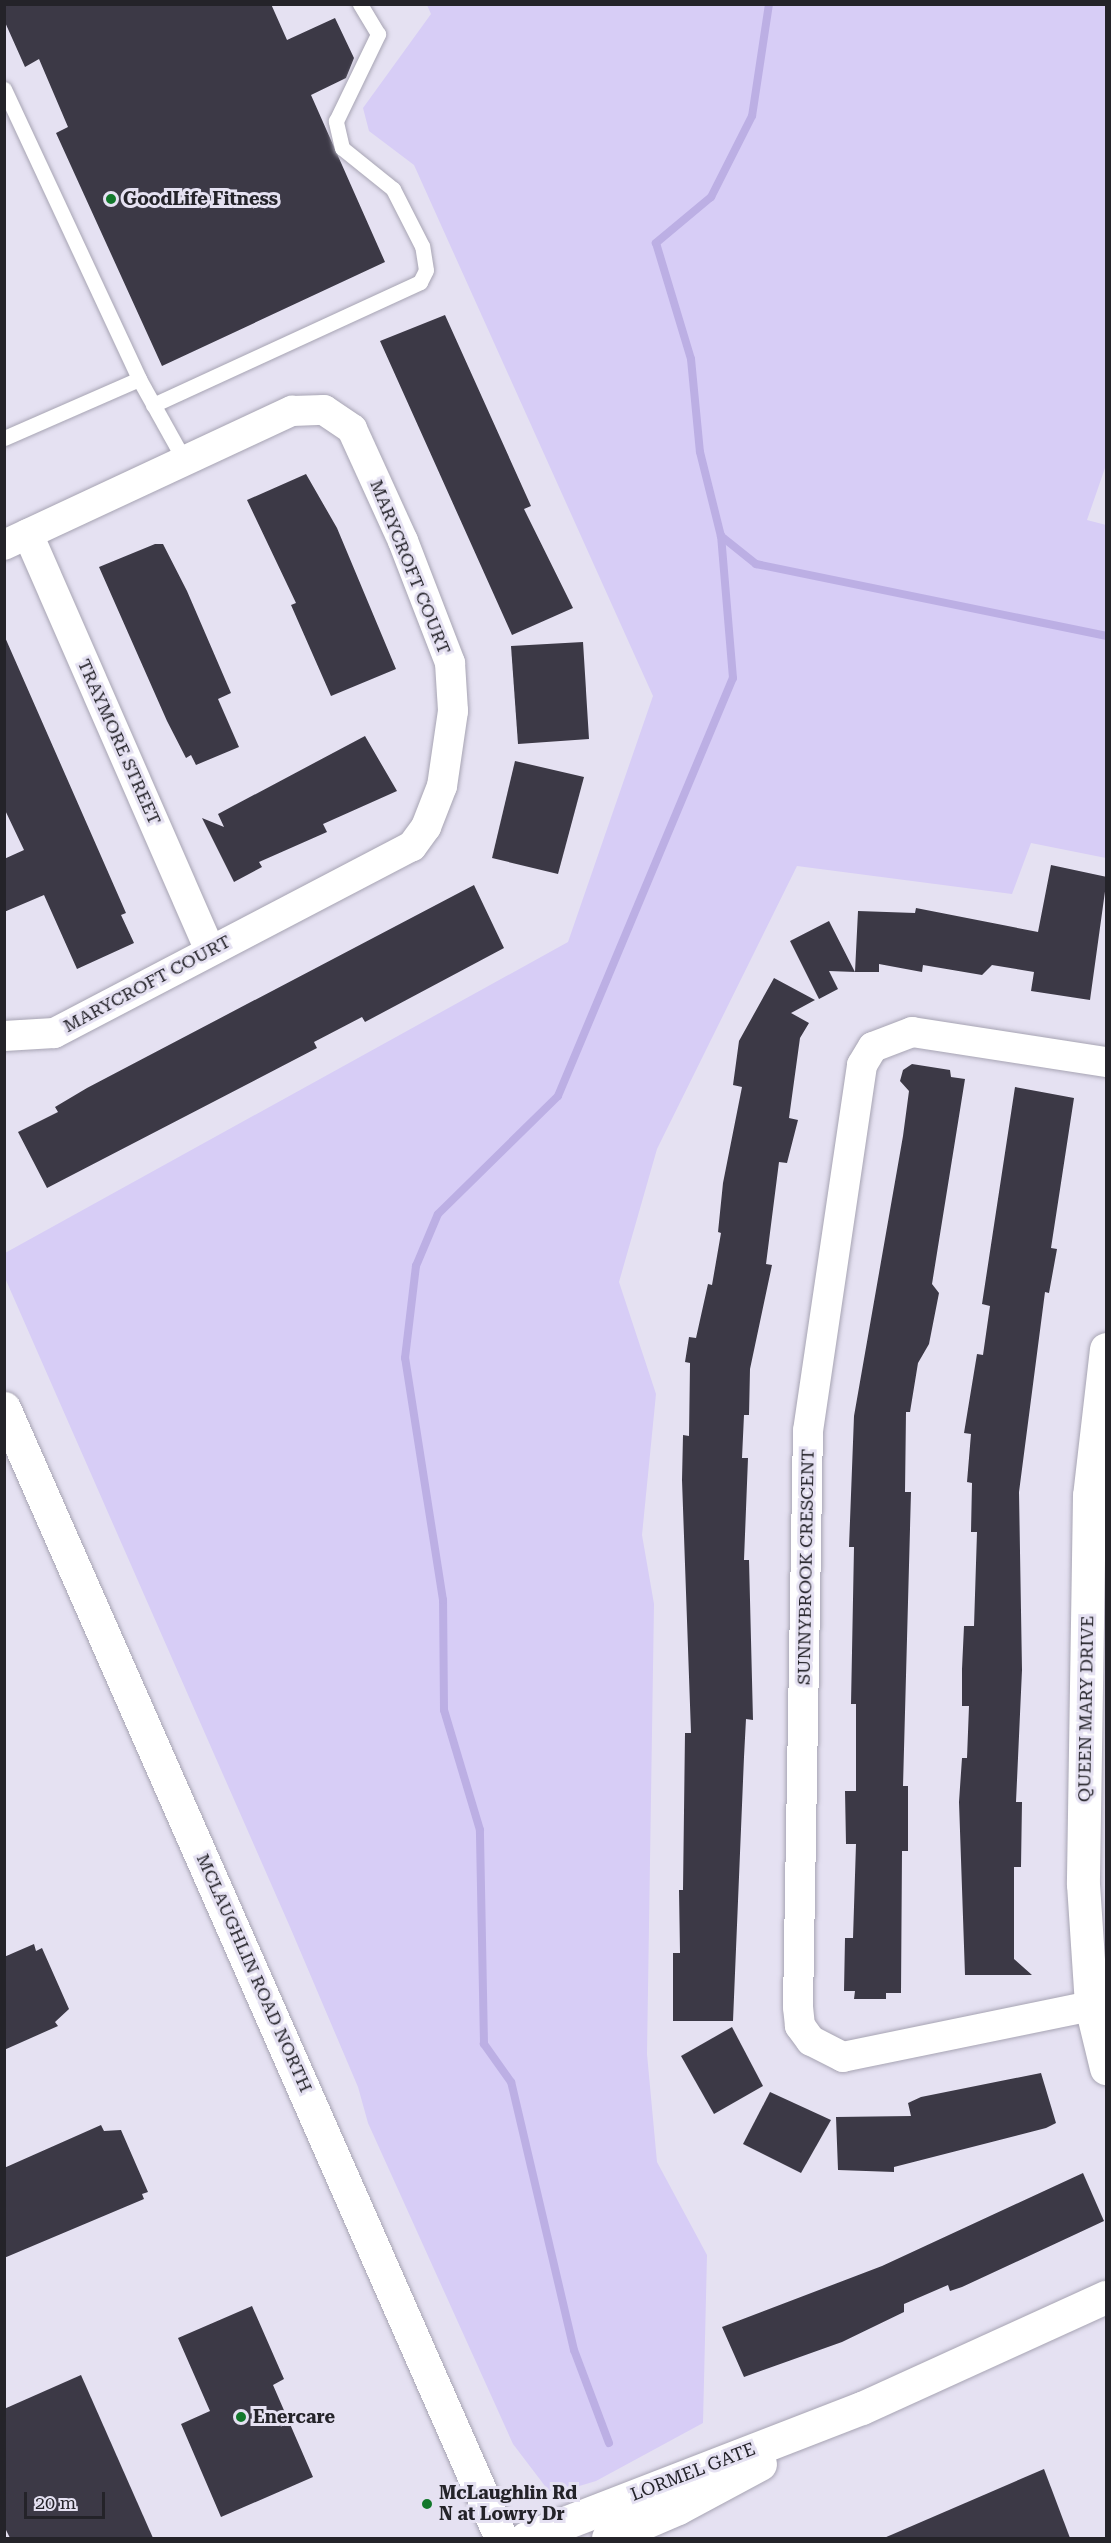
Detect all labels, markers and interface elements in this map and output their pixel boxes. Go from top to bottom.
place label: GoodLife Fitness [123,188,278,210]
marker: GoodLife Fitness [104,192,118,206]
street label: MARYCROFT COURT [365,477,455,657]
street label: TRAYMORE STREET [73,656,165,828]
street label: MARYCROFT COURT [60,931,234,1037]
street label: SUNNYBROOK CRESCENT [793,1449,819,1685]
street label: QUEEN MARY DRIVE [1074,1616,1098,1802]
street label: MCLAUGHLIN ROAD NORTH [192,1850,316,2096]
place label: Enercare [253,2406,335,2428]
marker: Enercare [234,2410,248,2424]
street label: LORMEL GATE [628,2438,758,2506]
scale bar [27,2480,108,2518]
place label: McLaughlin Rd N at Lowry Dr [439,2483,577,2526]
text: 20 m [35,2492,76,2513]
marker: McLaughlin Rd N at Lowry Dr [420,2497,434,2511]

